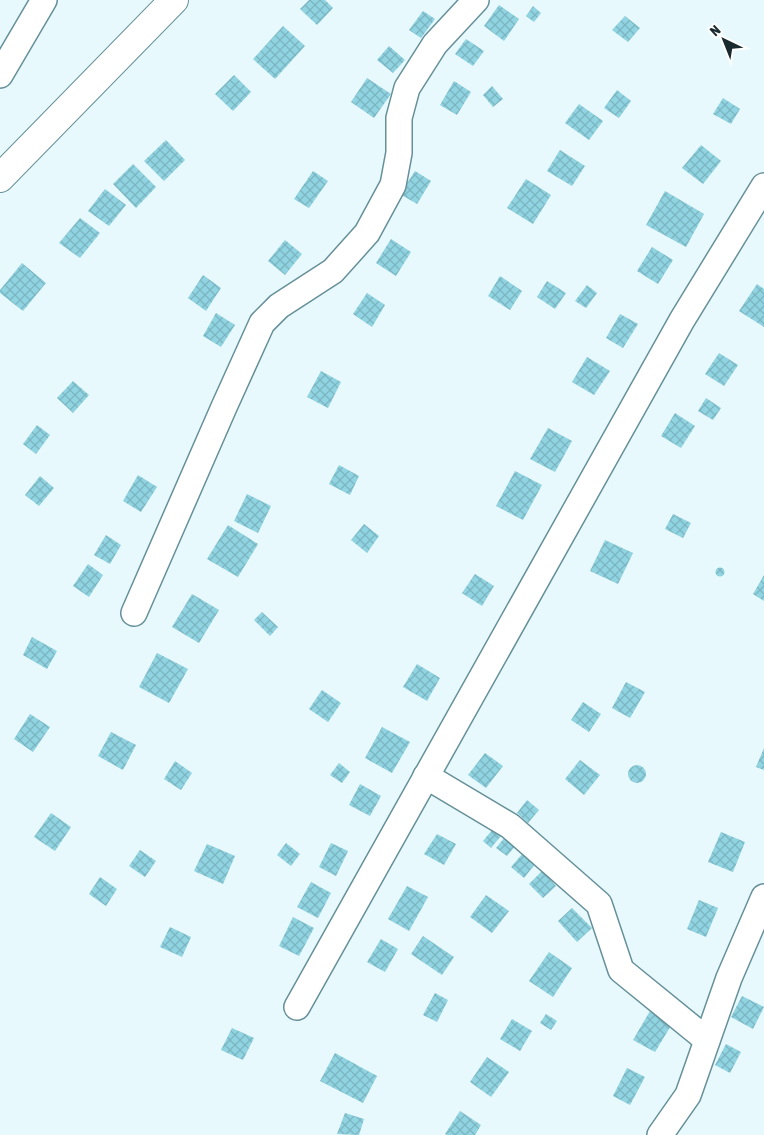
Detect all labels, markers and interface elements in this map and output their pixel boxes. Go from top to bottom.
north arrow [699,15,749,65]
text: N [707,22,724,39]

